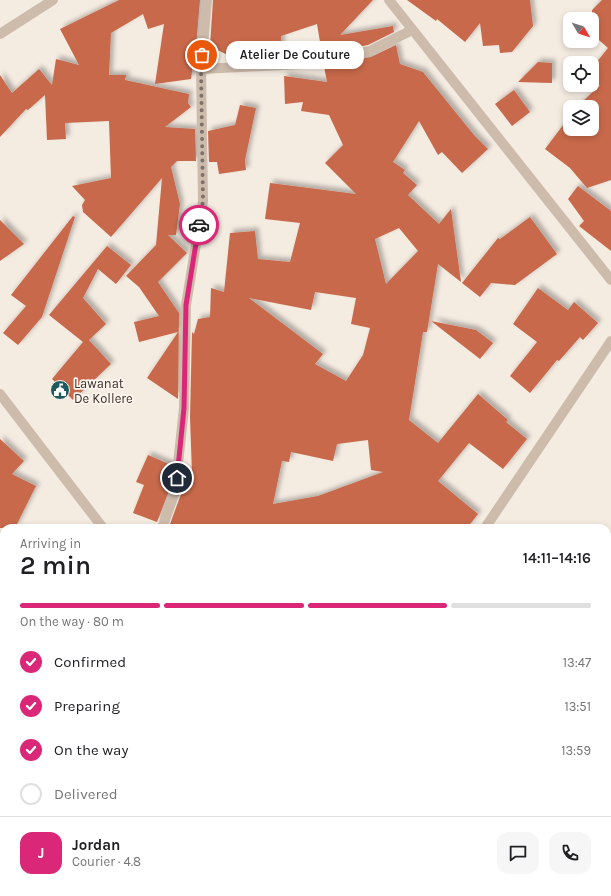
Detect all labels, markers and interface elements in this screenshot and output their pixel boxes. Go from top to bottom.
north arrow [563,12,599,48]
map controls [563,12,599,136]
pin [185,38,219,72]
callout: Atelier De Couture [226,41,364,69]
icon: bag [191,44,213,66]
text: Atelier De Couture [240,47,350,62]
button: locate [563,56,599,92]
button: layers [563,100,599,136]
courier [179,205,219,245]
icon: car [188,214,210,236]
place label: Lawanat De Kollere [74,376,133,406]
public building icon: Lawanat De Kollere [49,379,71,401]
pin [160,461,194,495]
icon: home [166,467,188,489]
text: Arriving in [20,536,81,551]
text: 14:11–14:16 [523,549,591,567]
text: 2 min [20,550,91,581]
text: On the way · 80 m [20,614,124,629]
icon: check [20,651,42,673]
text: Confirmed [54,653,126,671]
text: 13:47 [563,655,591,670]
icon: check [20,695,42,717]
text: Preparing [54,697,120,715]
text: 13:51 [564,699,591,714]
icon: check [20,739,42,761]
text: On the way [54,741,128,759]
text: 13:59 [561,743,591,758]
text: Delivered [54,785,118,803]
button: chat [497,832,539,874]
button: phone [549,832,591,874]
text: Jordan [72,836,120,854]
text: J [38,844,44,862]
text: Courier · 4.8 [72,854,141,869]

